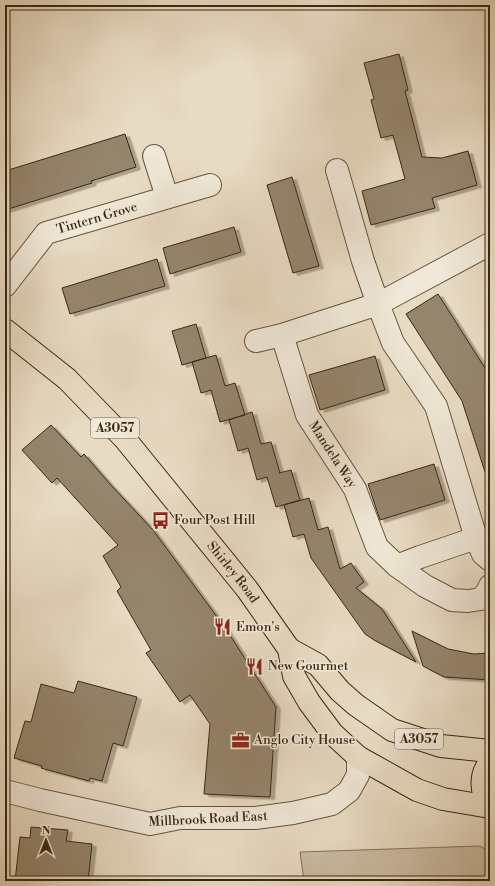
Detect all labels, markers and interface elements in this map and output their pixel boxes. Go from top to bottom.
street label: Tintern Grove [55,199,140,238]
road number: A3057 [91,418,139,438]
street label: Mandela Way [305,418,361,492]
bus stop icon: Four Post Hill [151,510,171,530]
place label: Four Post Hill [174,512,256,528]
street label: Shirley Road [204,538,263,607]
restaurant icon: Emon's [213,617,233,637]
place label: Emon's [236,619,280,635]
restaurant icon: New Gourmet [245,656,265,676]
place label: New Gourmet [268,658,349,674]
road number: A3057 [395,729,443,749]
office icon: Anglo City House [231,730,251,750]
place label: Anglo City House [253,732,356,748]
street label: Millbrook Road East [148,808,268,830]
north arrow [26,820,66,860]
text: N [42,824,51,838]

